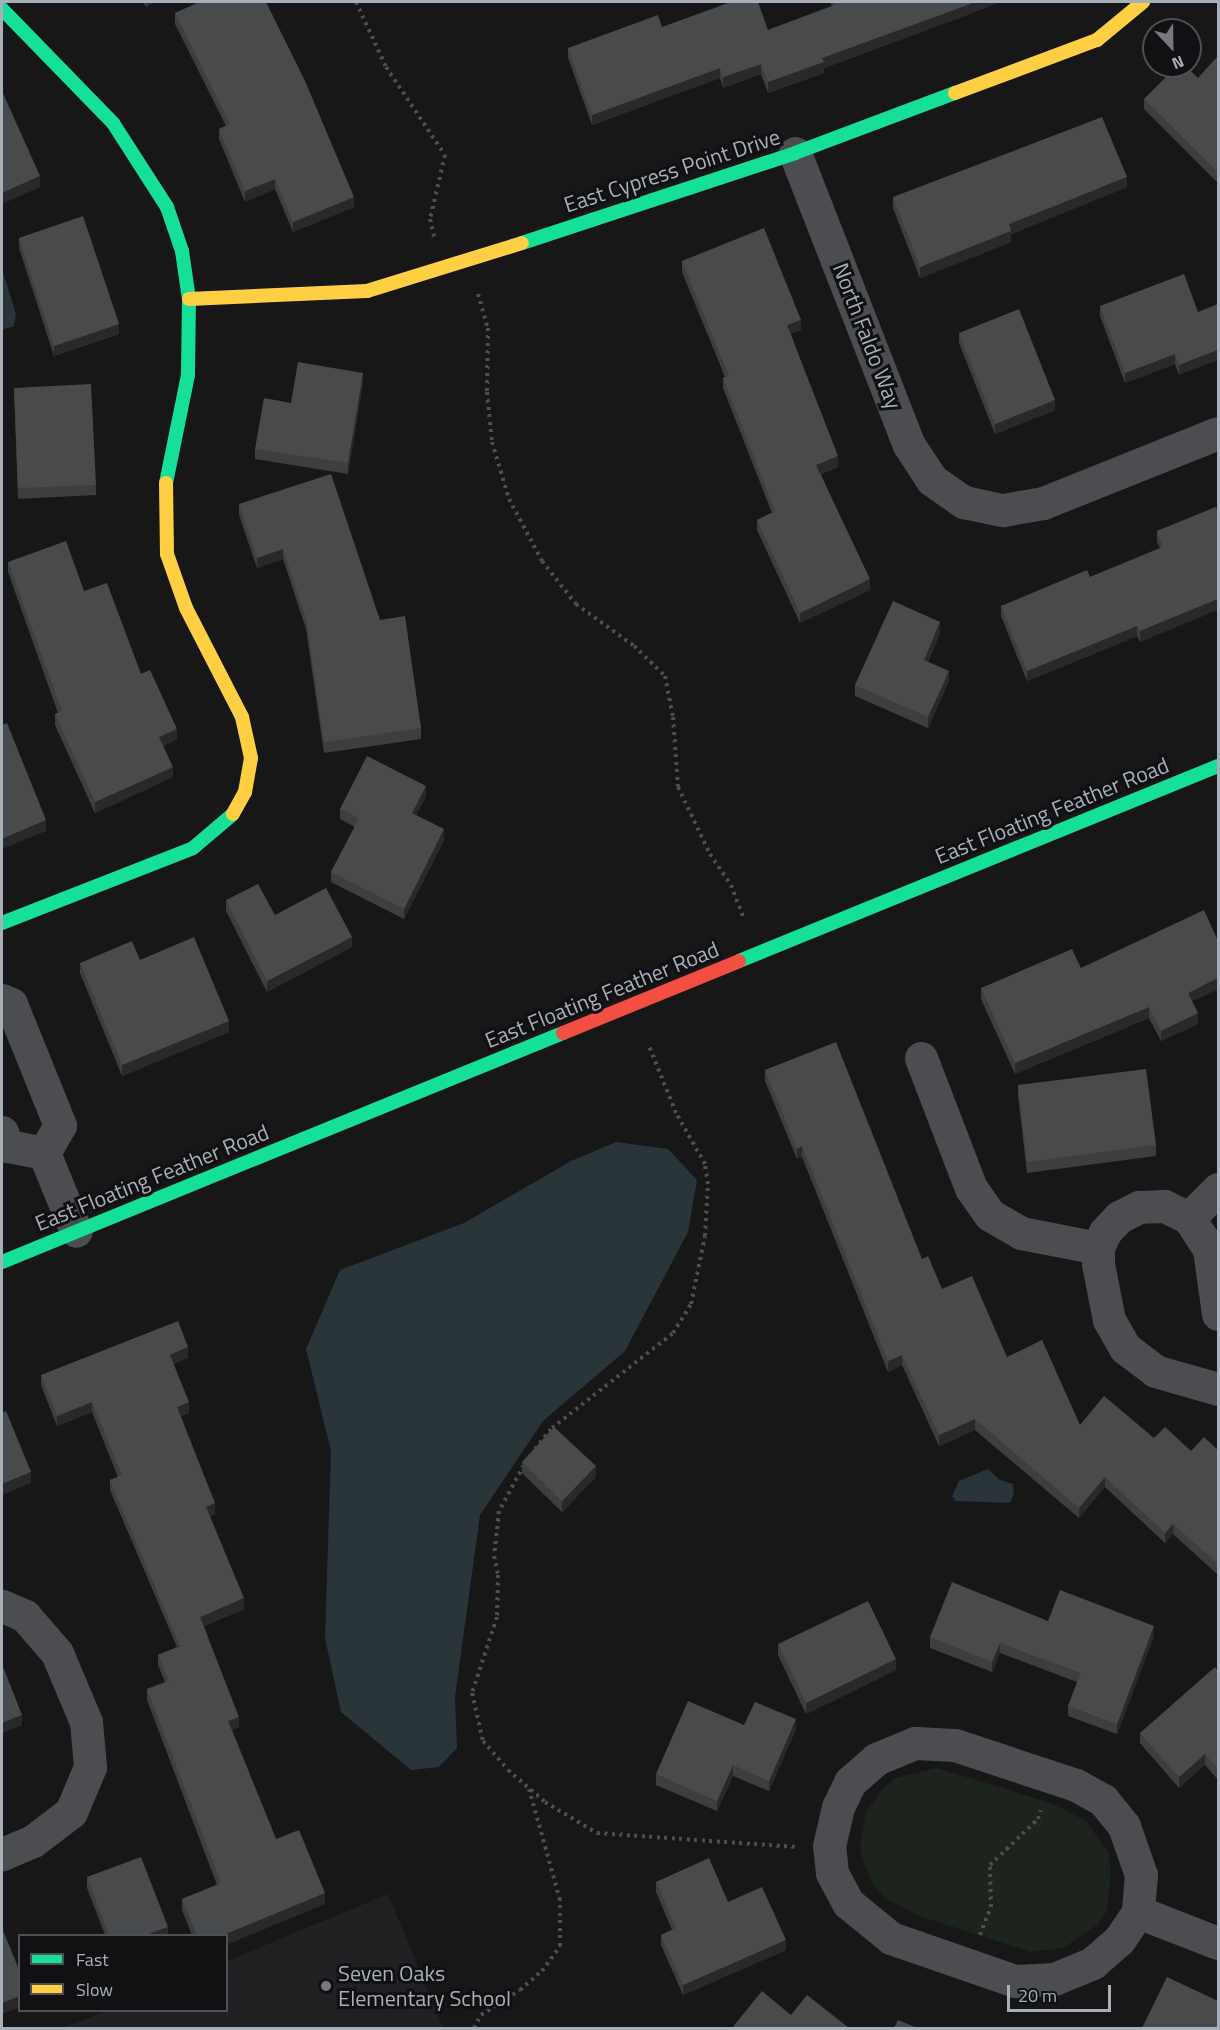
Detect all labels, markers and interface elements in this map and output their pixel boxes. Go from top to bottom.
north arrow [1142,18,1202,78]
text: N [1168,50,1188,76]
street label: East Cypress Point Drive [561,124,783,218]
street label: North Faldo Way [827,259,907,413]
street label: East Floating Feather Road [931,752,1173,870]
street label: East Floating Feather Road [481,936,723,1054]
street label: East Floating Feather Road [31,1119,273,1237]
legend [18,1934,228,2012]
text: Fast [76,1946,109,1973]
place label: Seven Oaks Elementary School [338,1960,511,2012]
scale bar [1010,1973,1114,2011]
text: Slow [76,1976,113,2003]
marker: Seven Oaks Elementary School [319,1979,333,1993]
text: 20 m [1018,1982,1057,2009]

